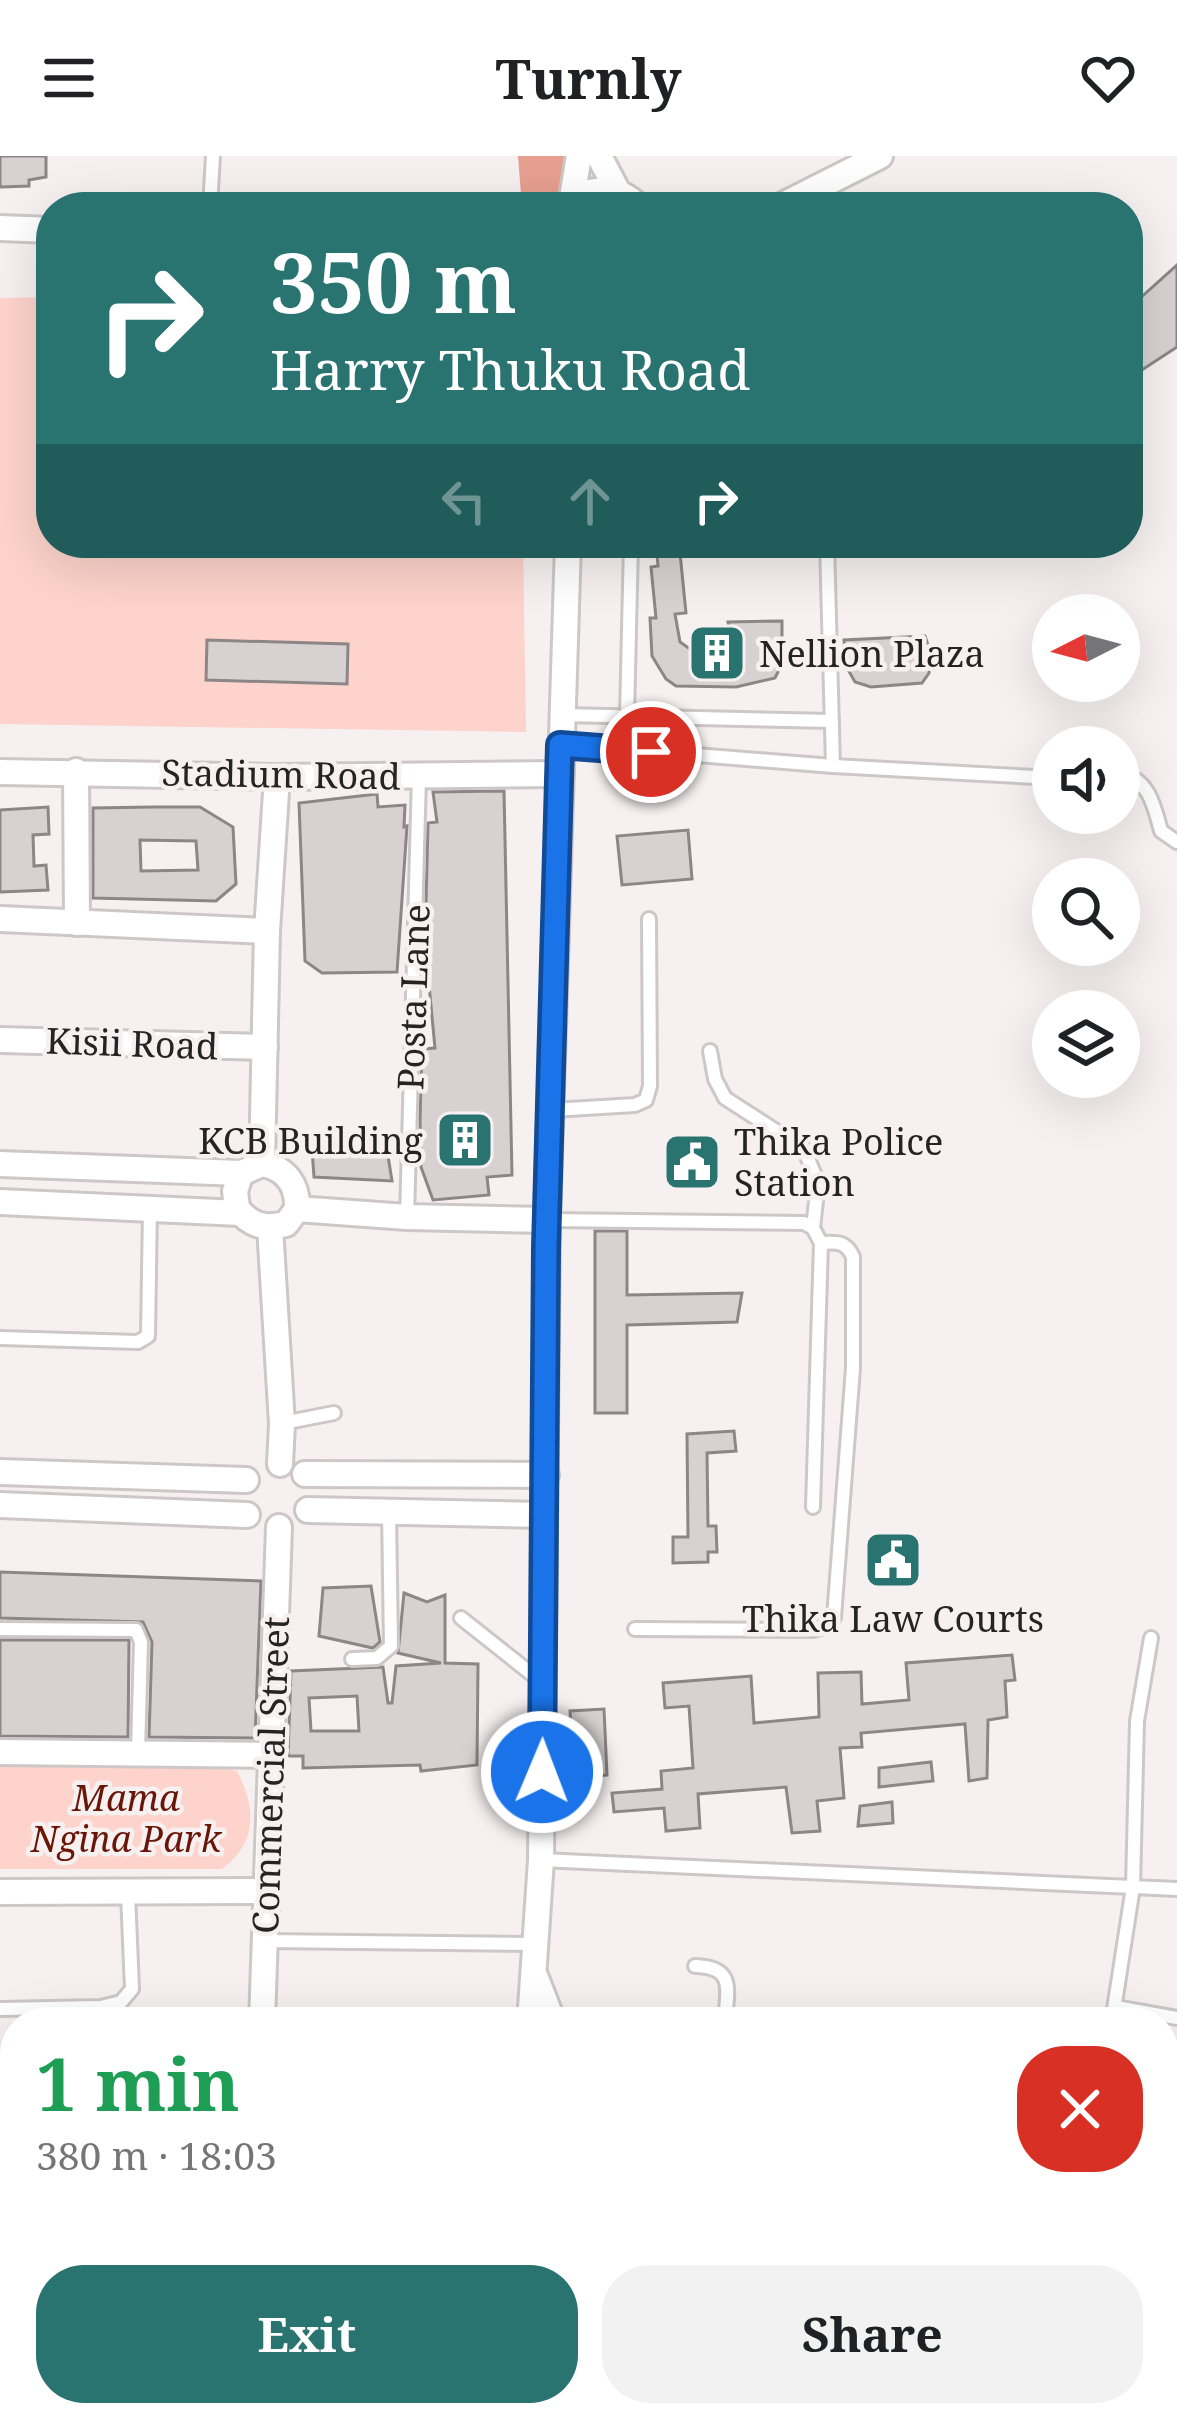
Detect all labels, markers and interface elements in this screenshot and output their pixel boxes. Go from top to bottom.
text: Turnly [496,41,681,115]
icon: menu [36,45,102,111]
icon: heart [1075,45,1141,111]
text: 350 m [270,223,517,338]
icon: right [72,240,228,396]
text: Harry Thuku Road [270,332,750,406]
icon: left [431,468,497,534]
icon: ahead [557,468,623,534]
icon: right [683,468,749,534]
north arrow [1032,594,1140,702]
map controls [1032,594,1140,1098]
building icon: Nellion Plaza [686,622,748,684]
place label: Nellion Plaza [759,629,985,678]
pin [600,701,702,803]
icon: arrive [618,719,684,785]
button: sound [1032,726,1140,834]
street label: Stadium Road [161,747,401,801]
button: search [1032,858,1140,966]
street label: Posta Lane [385,903,441,1091]
button: layers [1032,990,1140,1098]
street label: Kisii Road [45,1016,219,1070]
building icon: KCB Building [434,1109,496,1171]
place label: KCB Building [198,1116,423,1165]
place label: Thika Police Station [734,1117,943,1207]
public building icon: Thika Police Station [661,1131,723,1193]
public building icon: Thika Law Courts [862,1529,924,1591]
place label: Thika Law Courts [742,1594,1044,1643]
street label: Commercial Street [240,1615,300,1935]
position arrow [479,1709,605,1835]
park label: Mama Ngina Park [30,1773,223,1863]
text: 1 min [36,2034,240,2132]
button: close [1017,2046,1143,2172]
text: 380 m · 18:03 [36,2128,277,2181]
button: Exit [36,2265,578,2403]
button: Share [602,2265,1143,2403]

